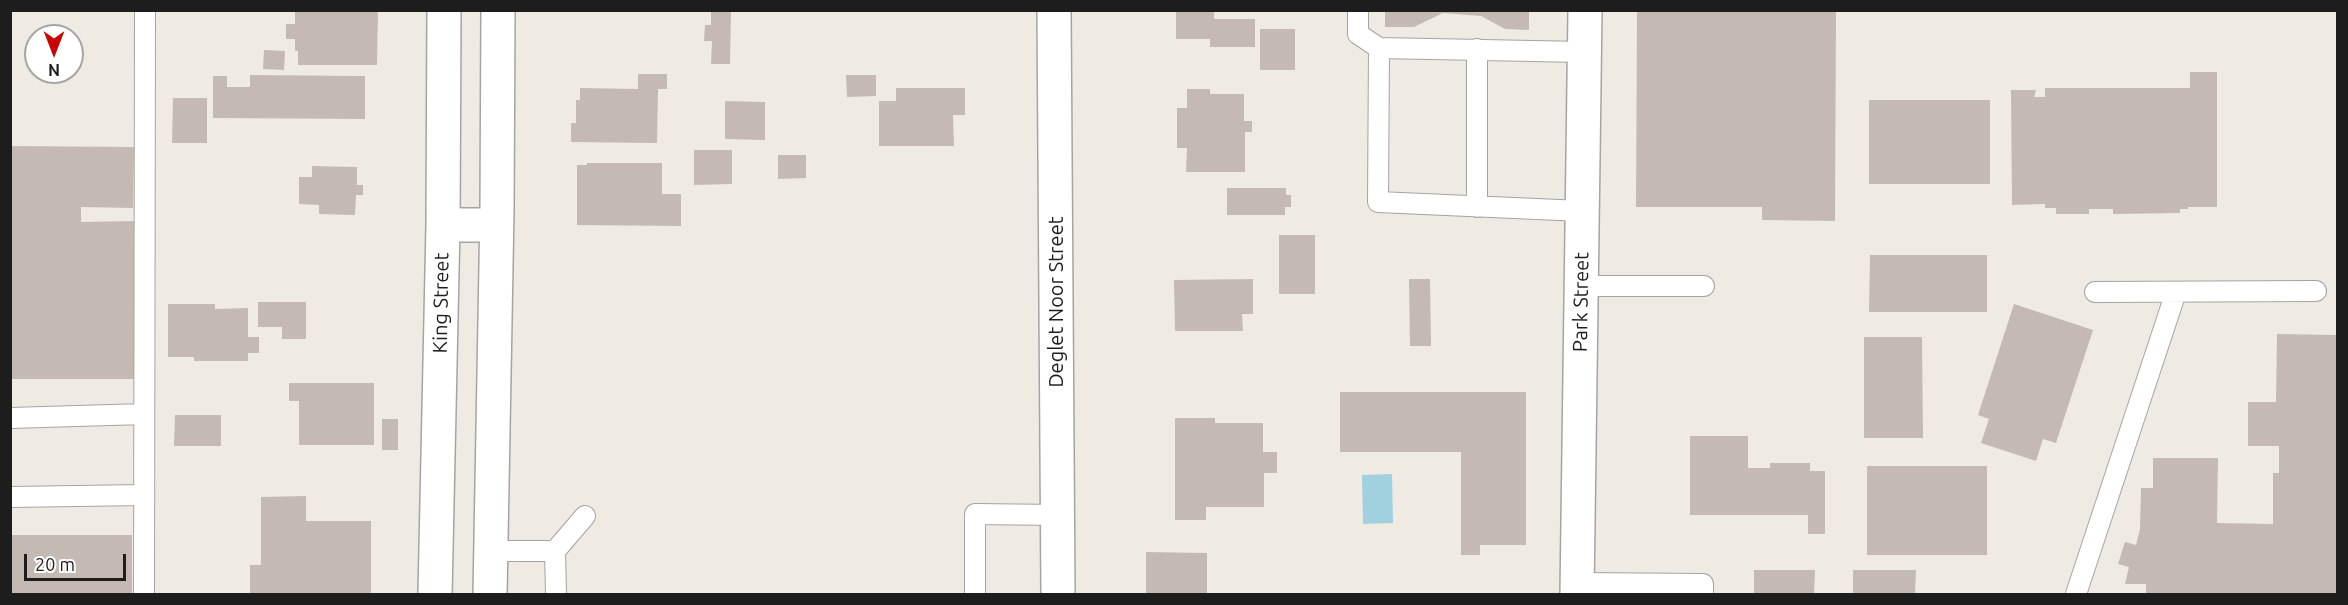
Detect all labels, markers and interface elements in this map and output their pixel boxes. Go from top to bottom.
north arrow [24,24,84,84]
text: N [48,61,60,79]
street label: Deglet Noor Street [1044,216,1068,388]
street label: King Street [428,252,454,354]
street label: Park Street [1568,252,1594,352]
scale bar [27,542,129,580]
text: 20 m [35,554,75,574]

